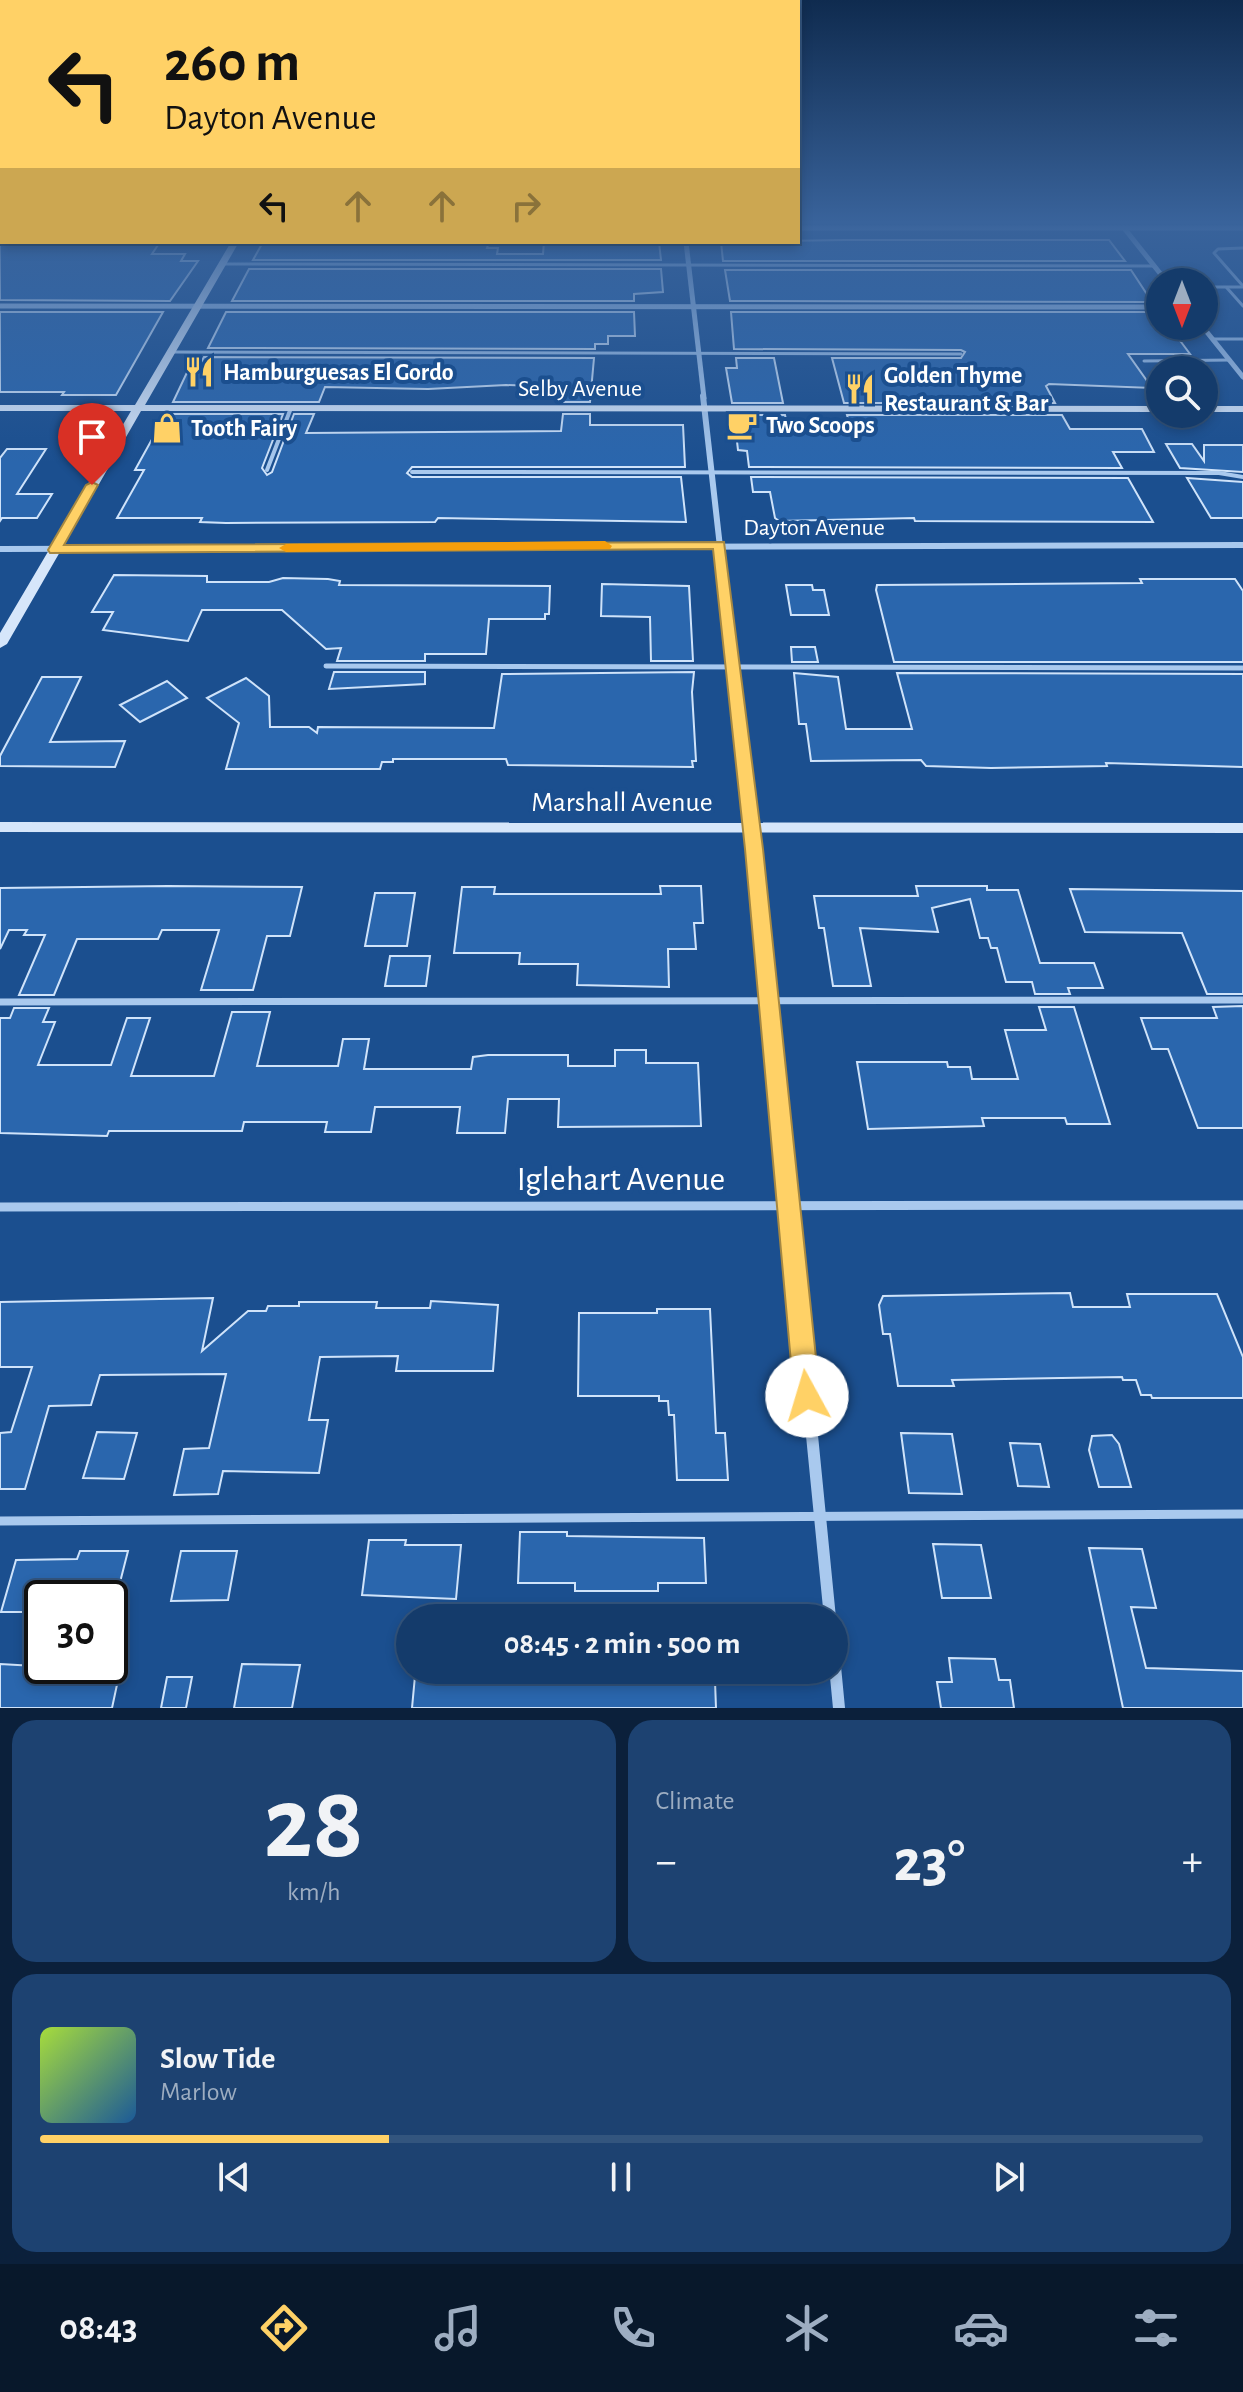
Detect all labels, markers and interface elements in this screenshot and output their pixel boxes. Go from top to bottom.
icon: left [32,32,136,136]
text: 260 m [164,35,300,91]
text: Dayton Avenue [164,100,377,136]
icon: left [252,184,296,228]
icon: ahead [336,184,380,228]
icon: ahead [420,184,464,228]
icon: right [504,184,548,228]
north arrow [1146,268,1218,340]
map controls [1146,268,1218,428]
restaurant icon: Hamburguesas El Gordo [182,355,216,389]
button: search [1146,356,1218,428]
place label: Hamburguesas El Gordo [223,361,454,385]
place label: Golden Thyme Restaurant & Bar [884,364,1049,416]
restaurant icon: Golden Thyme Restaurant & Bar [843,372,877,406]
street label: Selby Avenue [518,377,642,401]
pin [58,403,126,485]
cafe icon: Two Scoops [725,408,759,442]
shop icon: Tooth Fairy [150,411,184,445]
place label: Two Scoops [766,414,875,438]
icon: arrive [70,415,114,459]
place label: Tooth Fairy [191,417,297,441]
street label: Dayton Avenue [743,516,885,540]
street label: Marshall Avenue [531,789,713,817]
street label: Iglehart Avenue [517,1163,725,1197]
position arrow [765,1354,849,1438]
speed limit sign: 30 [24,1580,128,1684]
text: 08:45 · 2 min · 500 m [504,1629,740,1659]
text: 28 [264,1773,364,1877]
text: Climate [656,1788,734,1814]
text: 23° [893,1832,965,1892]
text: − [656,1840,677,1884]
text: + [1182,1840,1203,1884]
text: km/h [287,1879,341,1905]
text: Slow Tide [160,2044,275,2074]
text: Marlow [160,2079,237,2105]
icon: previous [212,2155,256,2199]
icon: pause [599,2155,643,2199]
icon: next [987,2155,1031,2199]
icon: directions [256,2300,312,2356]
icon: music [430,2300,486,2356]
icon: phone [605,2300,661,2356]
icon: climate [779,2300,835,2356]
icon: car [953,2300,1009,2356]
icon: filters [1128,2300,1184,2356]
text: 08:43 [59,2310,138,2346]

